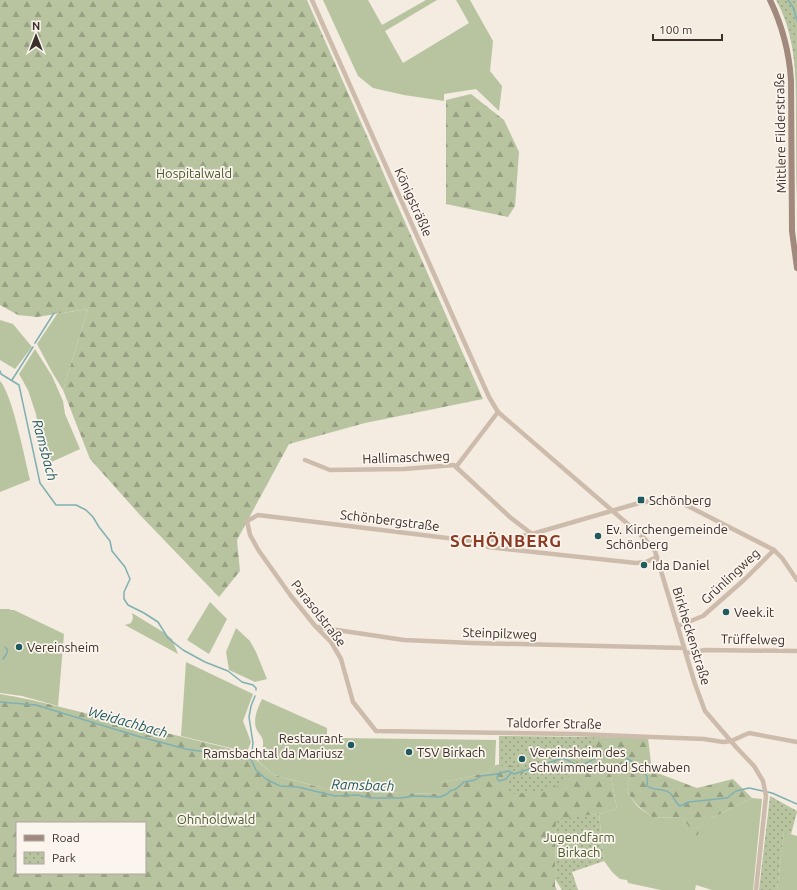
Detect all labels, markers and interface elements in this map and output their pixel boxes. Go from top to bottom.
north arrow [16,16,56,56]
scale bar [653,16,722,42]
text: N [32,20,40,32]
text: 100 m [659,23,692,36]
street label: Mittlere Filderstraße [772,72,788,194]
street label: Königsträßle [393,165,435,239]
park label: Hospitalwald [156,166,232,180]
water label: Ramsbach [29,418,61,482]
street label: Hallimaschweg [362,448,450,466]
place label: Schönberg [649,493,711,507]
marker: Schönberg [636,495,646,505]
street label: Schönbergstraße [340,507,440,533]
place label: Ev. Kirchengemeinde Schönberg [606,522,728,551]
district label: SCHÖNBERG [450,531,562,550]
marker: Ev. Kirchengemeinde Schönberg [593,531,603,541]
street label: Grünlingweg [698,545,762,607]
place label: Ida Daniel [652,558,710,572]
marker: Ida Daniel [639,560,649,570]
street label: Parasolstraße [289,577,349,649]
street label: Birkheckenstraße [670,585,714,687]
place label: Veek.it [734,605,774,619]
marker: Veek.it [721,607,731,617]
street label: Steinpilzweg [462,625,538,641]
street label: Trüffelweg [721,631,785,647]
place label: Vereinsheim [27,640,99,654]
marker: Vereinsheim [14,642,24,652]
water label: Weidachbach [86,703,170,741]
street label: Taldorfer Straße [506,715,602,731]
place label: Restaurant Ramsbachtal da Mariusz [203,731,343,760]
marker: Restaurant Ramsbachtal da Mariusz [346,740,356,750]
place label: TSV Birkach [417,745,485,759]
place label: Vereinsheim des Schwimmerbund Schwaben [530,745,690,774]
marker: TSV Birkach [404,747,414,757]
marker: Vereinsheim des Schwimmerbund Schwaben [517,754,527,764]
water label: Ramsbach [331,776,395,794]
park label: Ohnholdwald [177,812,255,826]
legend [16,822,146,874]
park label: Jugendfarm Birkach [543,830,615,859]
text: Road [52,831,80,844]
text: Park [52,851,76,864]

